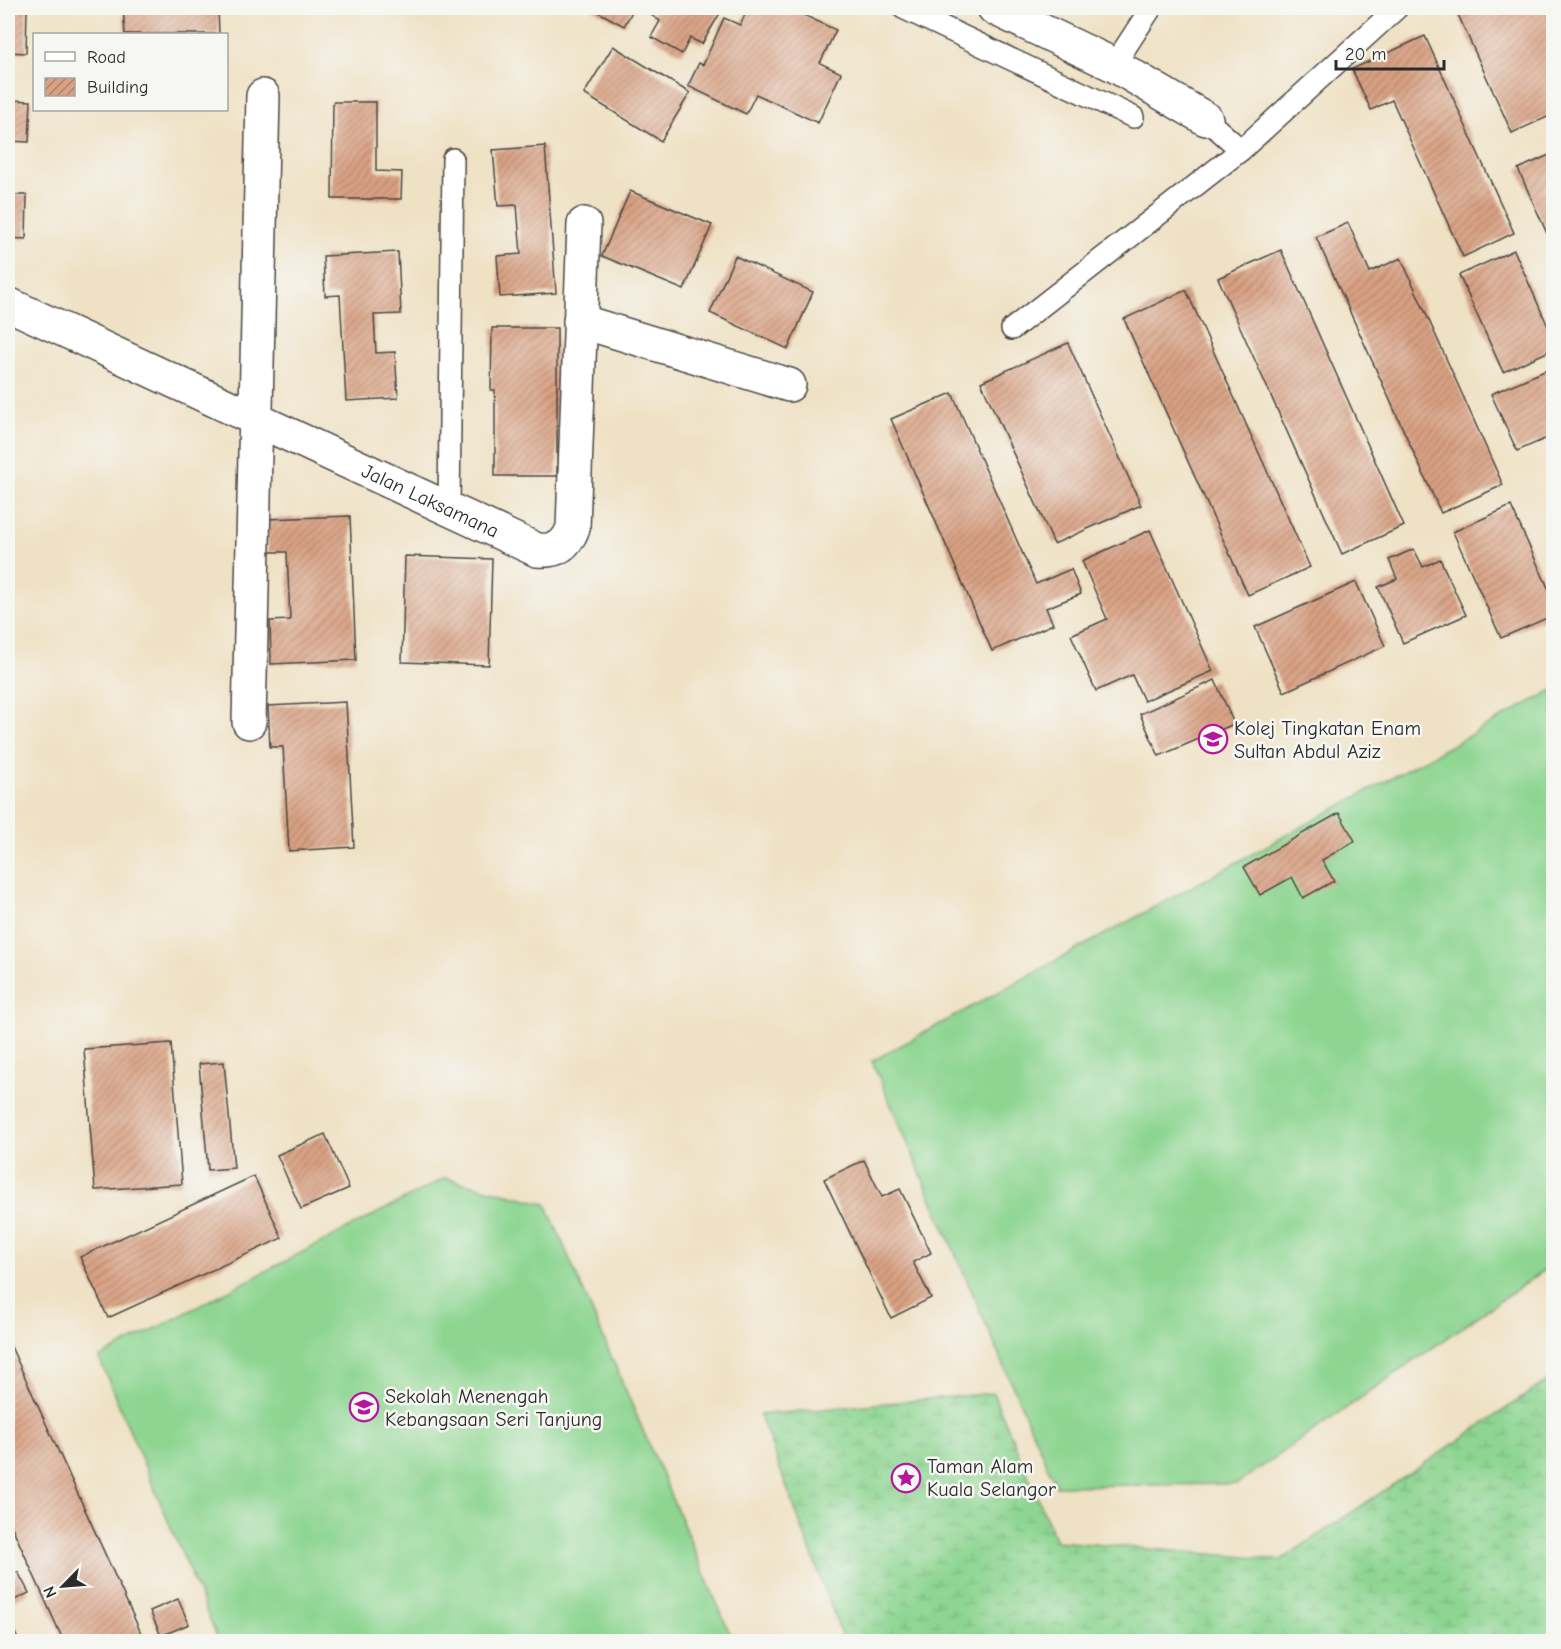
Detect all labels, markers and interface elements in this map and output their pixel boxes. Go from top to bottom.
legend [33,33,228,111]
scale bar [1336,33,1444,71]
text: 20 m [1345,44,1386,65]
text: Road [87,47,126,68]
text: Building [87,77,149,98]
street label: Jalan Laksamana [358,459,503,542]
place label: Kolej Tingkatan Enam Sultan Abdul Aziz [1234,717,1421,763]
school or university icon: Kolej Tingkatan Enam Sultan Abdul Aziz [1197,723,1229,755]
place label: Sekolah Menengah Kebangsaan Seri Tanjung [385,1385,602,1431]
school or university icon: Sekolah Menengah Kebangsaan Seri Tanjung [348,1391,380,1423]
place label: Taman Alam Kuala Selangor [927,1455,1056,1501]
place icon: Taman Alam Kuala Selangor [890,1462,922,1494]
north arrow [33,1556,93,1616]
text: N [40,1583,61,1600]

